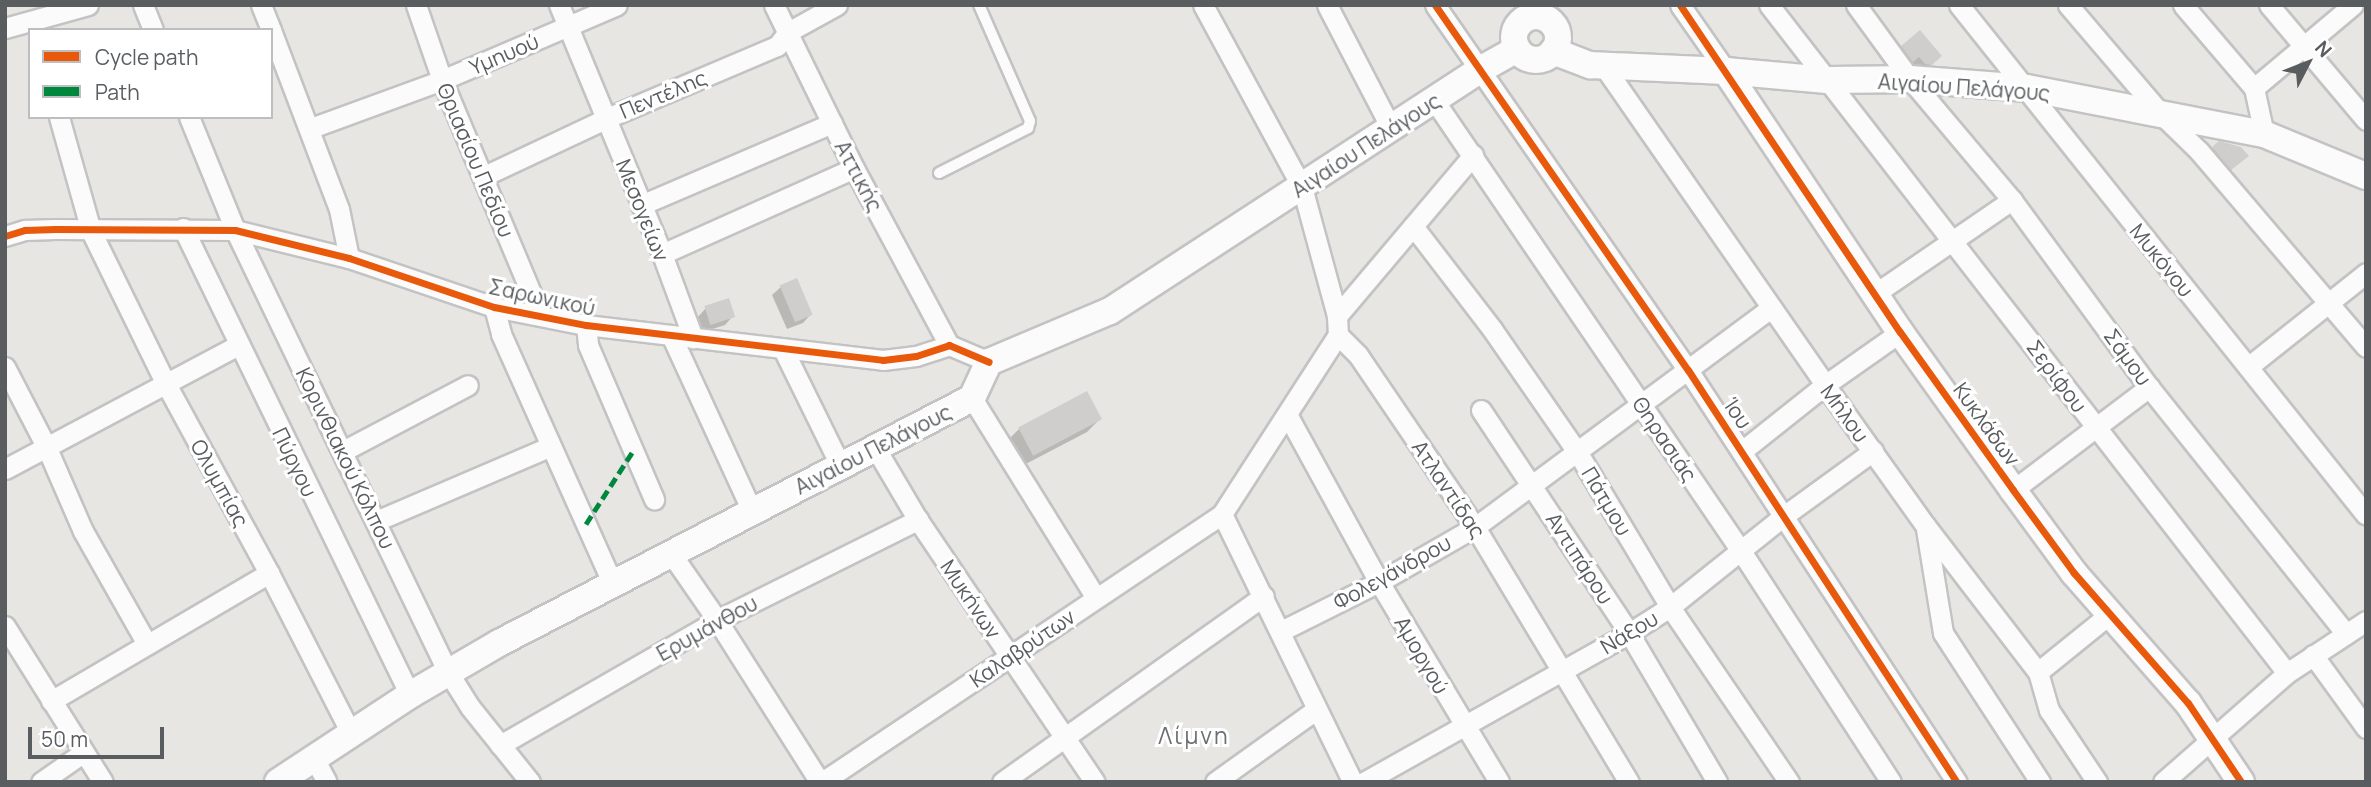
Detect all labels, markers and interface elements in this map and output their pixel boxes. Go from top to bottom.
legend [28,28,273,119]
street label: Υμηυού [466,28,542,80]
north arrow [2273,28,2343,98]
text: N [2309,35,2338,63]
text: Cycle path [95,43,198,71]
street label: Πεντέλης [616,64,710,124]
street label: Αιγαίου Πελάγους [1877,68,2051,106]
text: Path [95,78,140,106]
street label: Θριασίου Πεδίου [432,79,520,241]
street label: Αιγαίου Πελάγους [1287,87,1445,203]
street label: Αττικής [830,136,888,216]
street label: Μεσογείων [611,155,675,265]
street label: Μυκόνου [2125,218,2199,302]
street label: Σαρωνικού [487,273,597,321]
street label: Σάμου [2099,324,2157,390]
street label: Σερίφου [2022,335,2092,417]
street label: Κορινθιακού Κόλπου [291,363,401,553]
street label: Κυκλάδων [1948,378,2026,470]
street label: Μήλου [1816,379,1874,447]
street label: Θηρασιάς [1627,392,1703,486]
street label: Ίου [1719,393,1757,433]
street label: Αιγαίου Πελάγους [790,399,956,499]
street label: Πύργου [268,423,322,501]
street label: Ολυμπίας [186,435,254,531]
street label: Ατλαντίδας [1407,435,1491,543]
street label: Πάτμου [1577,462,1637,540]
street label: Αντιπάρου [1541,507,1619,609]
street label: Φολεγάνδρου [1329,529,1455,615]
street label: Μυκήνων [936,555,1006,643]
street label: Ερυμάνθου [652,590,762,666]
street label: Καλαβρύτων [965,604,1079,692]
street label: Νάξου [1596,605,1662,659]
street label: Αμοργού [1390,612,1454,698]
scale bar [32,714,168,758]
district label: Λίμνη [1159,721,1229,749]
text: 50 m [41,725,88,753]

